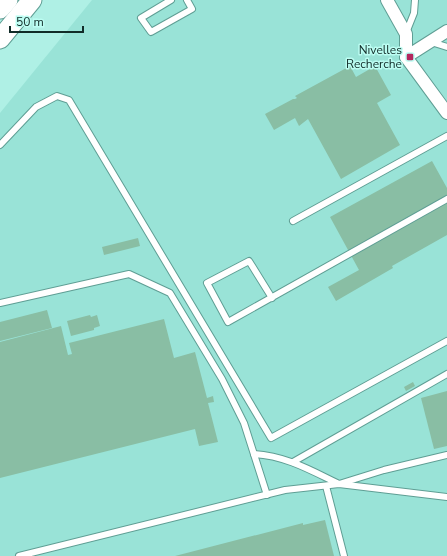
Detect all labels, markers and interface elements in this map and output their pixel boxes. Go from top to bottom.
scale bar [10,8,83,34]
text: 50 m [16,14,44,30]
place label: Nivelles Recherche [346,42,402,72]
marker: Nivelles Recherche [405,52,415,62]

